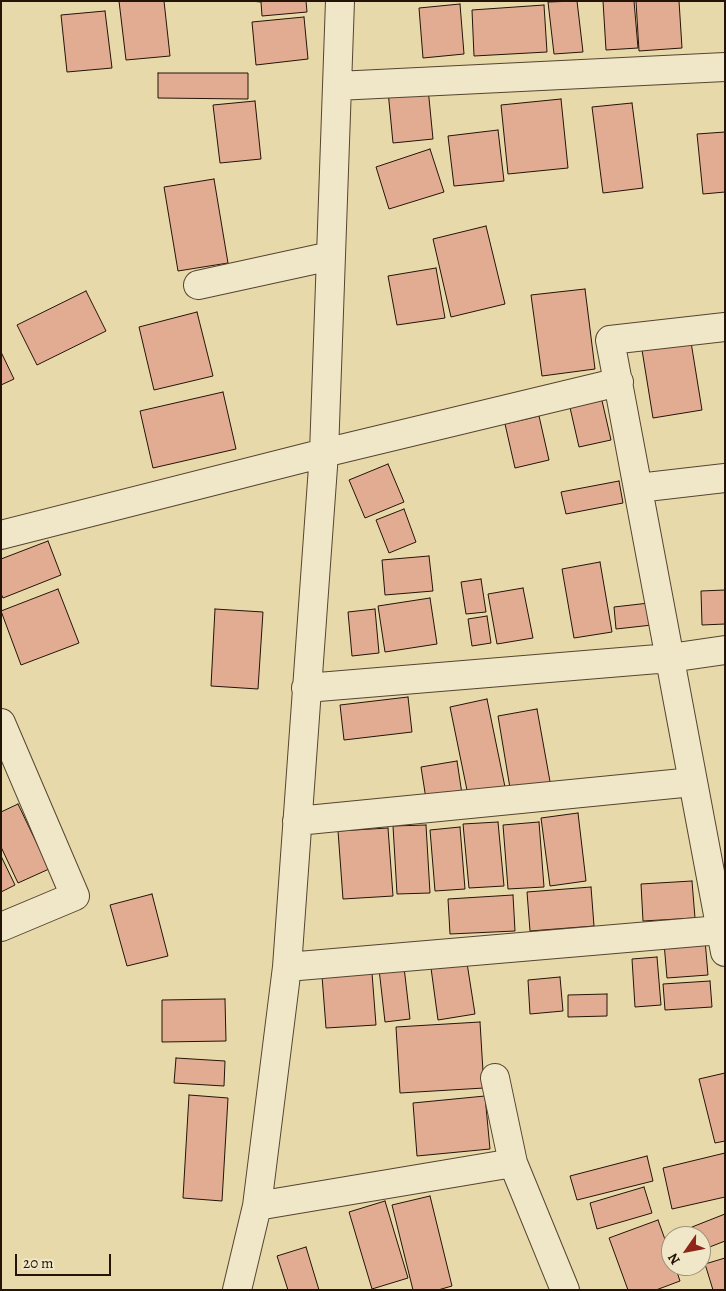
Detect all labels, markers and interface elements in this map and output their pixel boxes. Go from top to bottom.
north arrow [661,1226,711,1276]
scale bar [18,1244,114,1276]
text: N [663,1249,685,1268]
text: 20 m [23,1253,54,1273]

